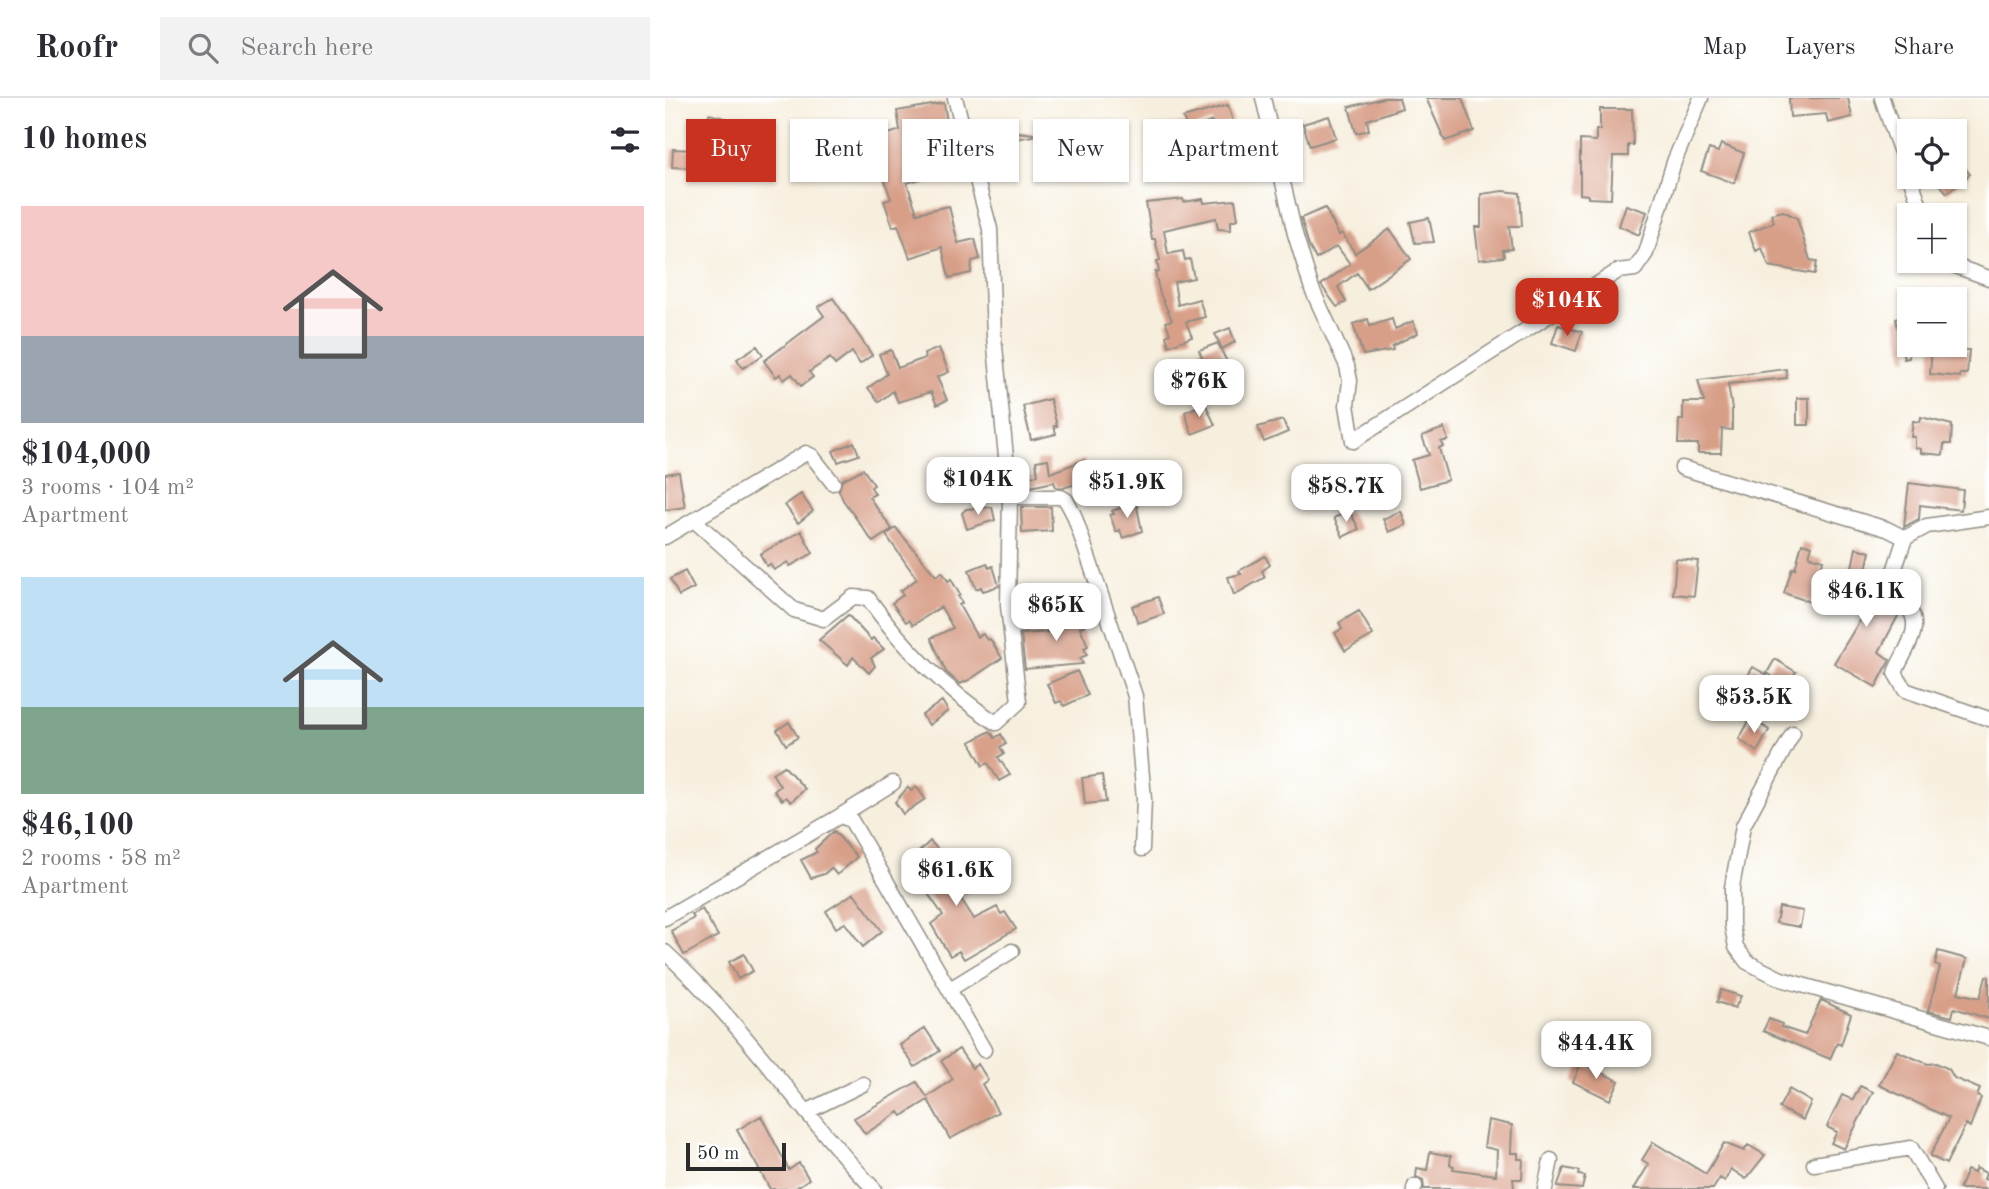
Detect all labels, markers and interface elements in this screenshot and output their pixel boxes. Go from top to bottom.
search box [160,17,650,80]
icon: search [184,29,222,67]
text: Roofr [35,32,118,65]
text: Search here [240,35,373,61]
text: Map [1703,36,1747,60]
text: Layers [1785,36,1855,60]
text: Share [1893,36,1954,60]
chip: Buy [686,119,776,182]
chip: Rent [790,119,888,182]
chip: Filters [902,119,1019,182]
chip: New [1033,119,1129,182]
chip: Apartment [1143,119,1303,182]
map controls [1897,119,1967,357]
button: locate [1897,119,1967,189]
icon: filters [606,121,644,159]
text: 10 homes [21,125,147,155]
button: + [1897,203,1967,273]
icon: home [270,251,396,377]
pin: $104K [1518,278,1616,338]
button: − [1897,287,1967,357]
text: $104K [1531,289,1603,312]
pin: $76K [1158,360,1240,419]
text: $76K [1170,370,1228,393]
text: $104,000 [21,440,151,470]
pin: $104K [929,458,1027,517]
pin: $51.9K [1070,460,1184,520]
pin: $58.7K [1289,464,1403,524]
text: $104K [942,468,1014,491]
text: $51.9K [1088,471,1166,494]
text: $58.7K [1307,475,1385,498]
text: 3 rooms · 104 m² [21,476,194,499]
text: Apartment [21,504,129,527]
pin: $46.1K [1809,570,1923,629]
text: $46.1K [1827,580,1905,603]
pin: $65K [1015,584,1097,643]
text: $65K [1027,594,1085,617]
icon: home [270,622,396,748]
pin: $53.5K [1697,676,1811,735]
text: $53.5K [1715,686,1793,709]
text: $46,100 [21,811,134,841]
text: 2 rooms · 58 m² [21,847,181,870]
pin: $61.6K [899,848,1013,908]
text: $61.6K [917,859,995,882]
text: Apartment [21,875,129,898]
pin: $44.4K [1539,1021,1653,1081]
text: $44.4K [1557,1032,1635,1055]
scale bar [686,1140,786,1172]
text: 50 m [697,1145,739,1164]

